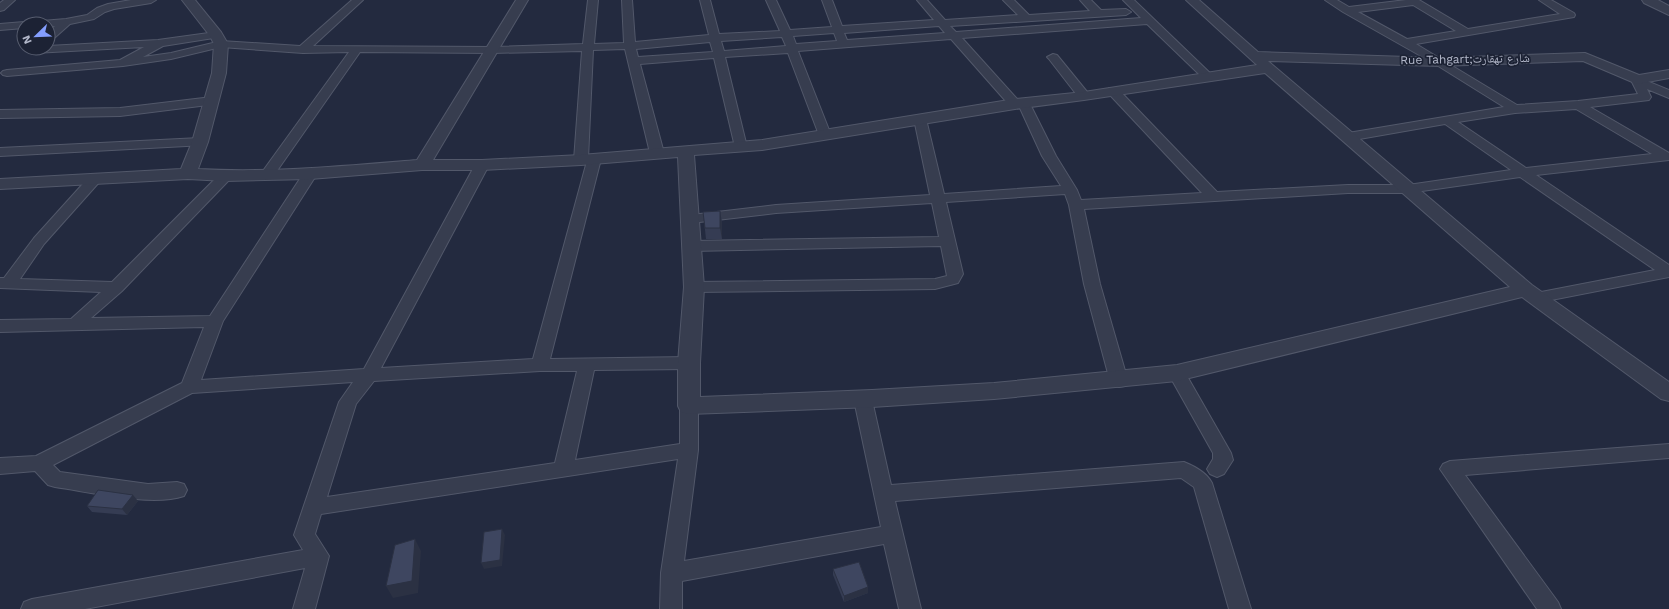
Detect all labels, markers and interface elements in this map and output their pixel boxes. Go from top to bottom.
north arrow [16,16,56,56]
text: N [20,33,35,46]
street label: Rue Tahgart;شارع تهقارت [1400,51,1530,68]

